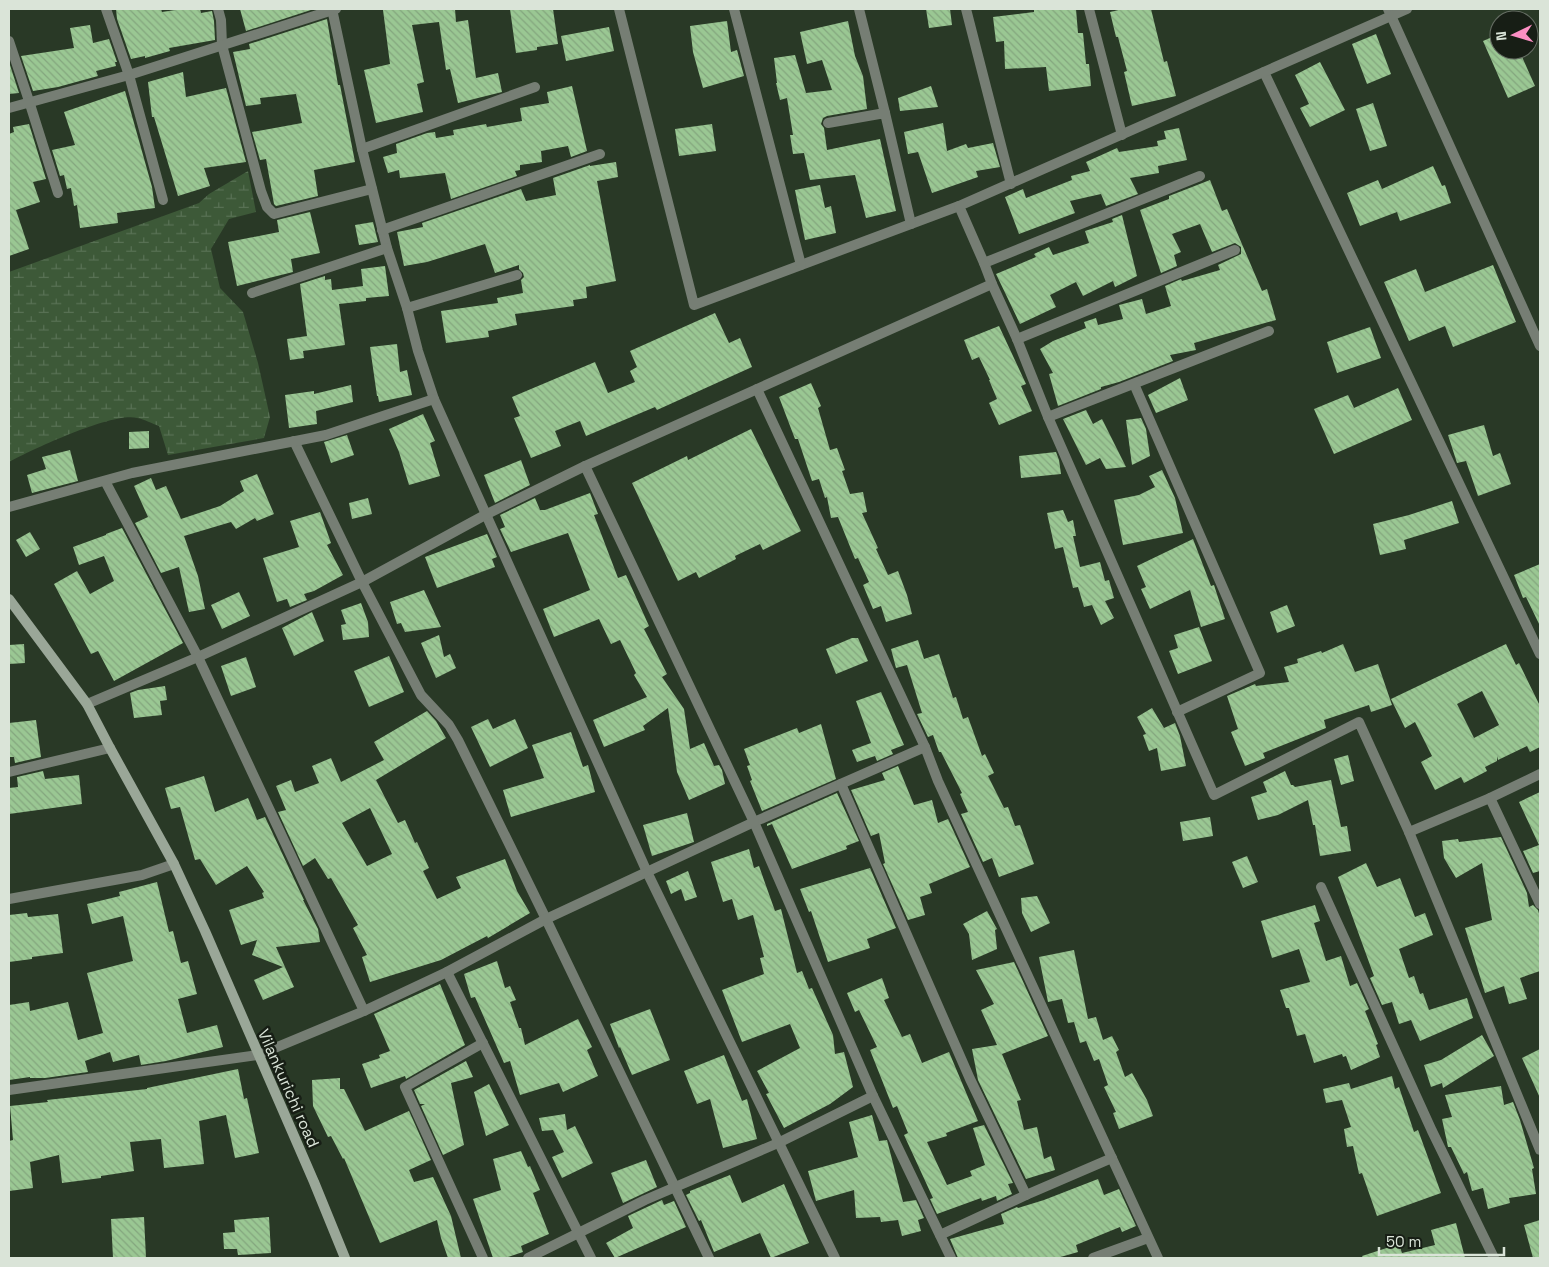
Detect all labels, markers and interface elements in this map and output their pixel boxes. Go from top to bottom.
north arrow [1489,10,1539,60]
text: N [1492,31,1510,42]
street label: Vilankurichi road [253,1026,324,1151]
scale bar [1379,1224,1504,1256]
text: 50 m [1386,1232,1421,1251]

